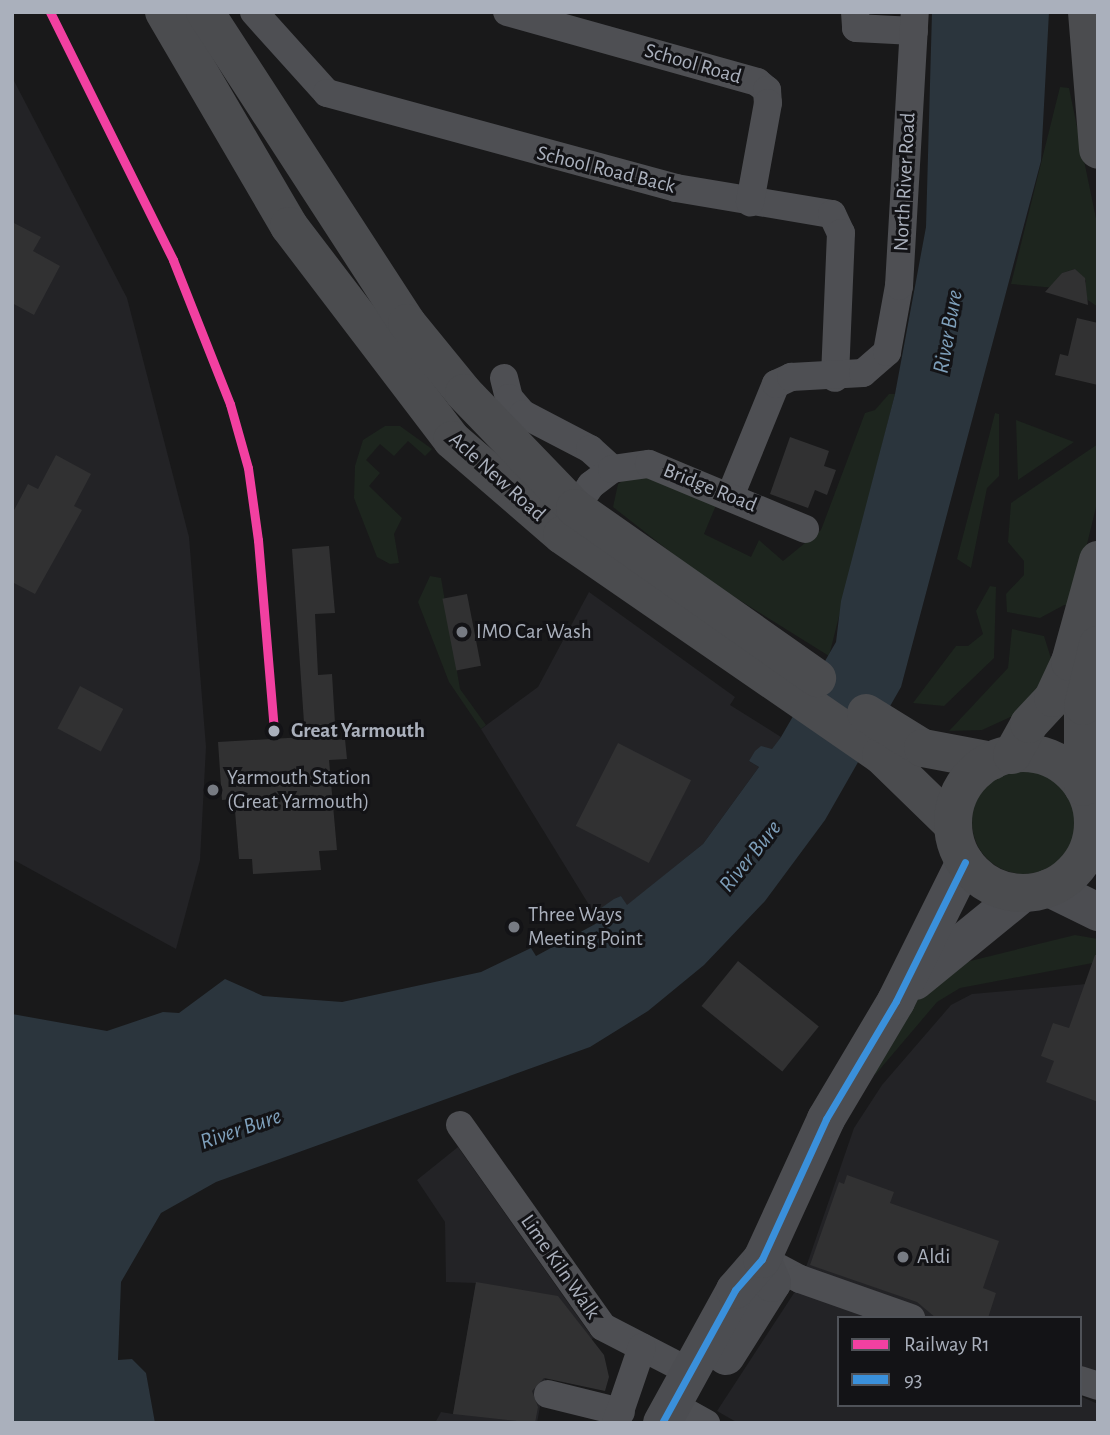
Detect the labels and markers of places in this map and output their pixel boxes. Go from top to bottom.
place label: IMO Car Wash [476,619,592,645]
marker: IMO Car Wash [454,624,470,640]
place label: Great Yarmouth [291,718,425,744]
marker: Great Yarmouth [263,720,285,742]
place label: Yarmouth Station (Great Yarmouth) [227,765,371,815]
marker: Yarmouth Station (Great Yarmouth) [205,782,221,798]
place label: Three Ways Meeting Point [528,902,643,952]
marker: Three Ways Meeting Point [506,919,522,935]
place label: Aldi [917,1244,950,1270]
marker: Aldi [895,1249,911,1265]

